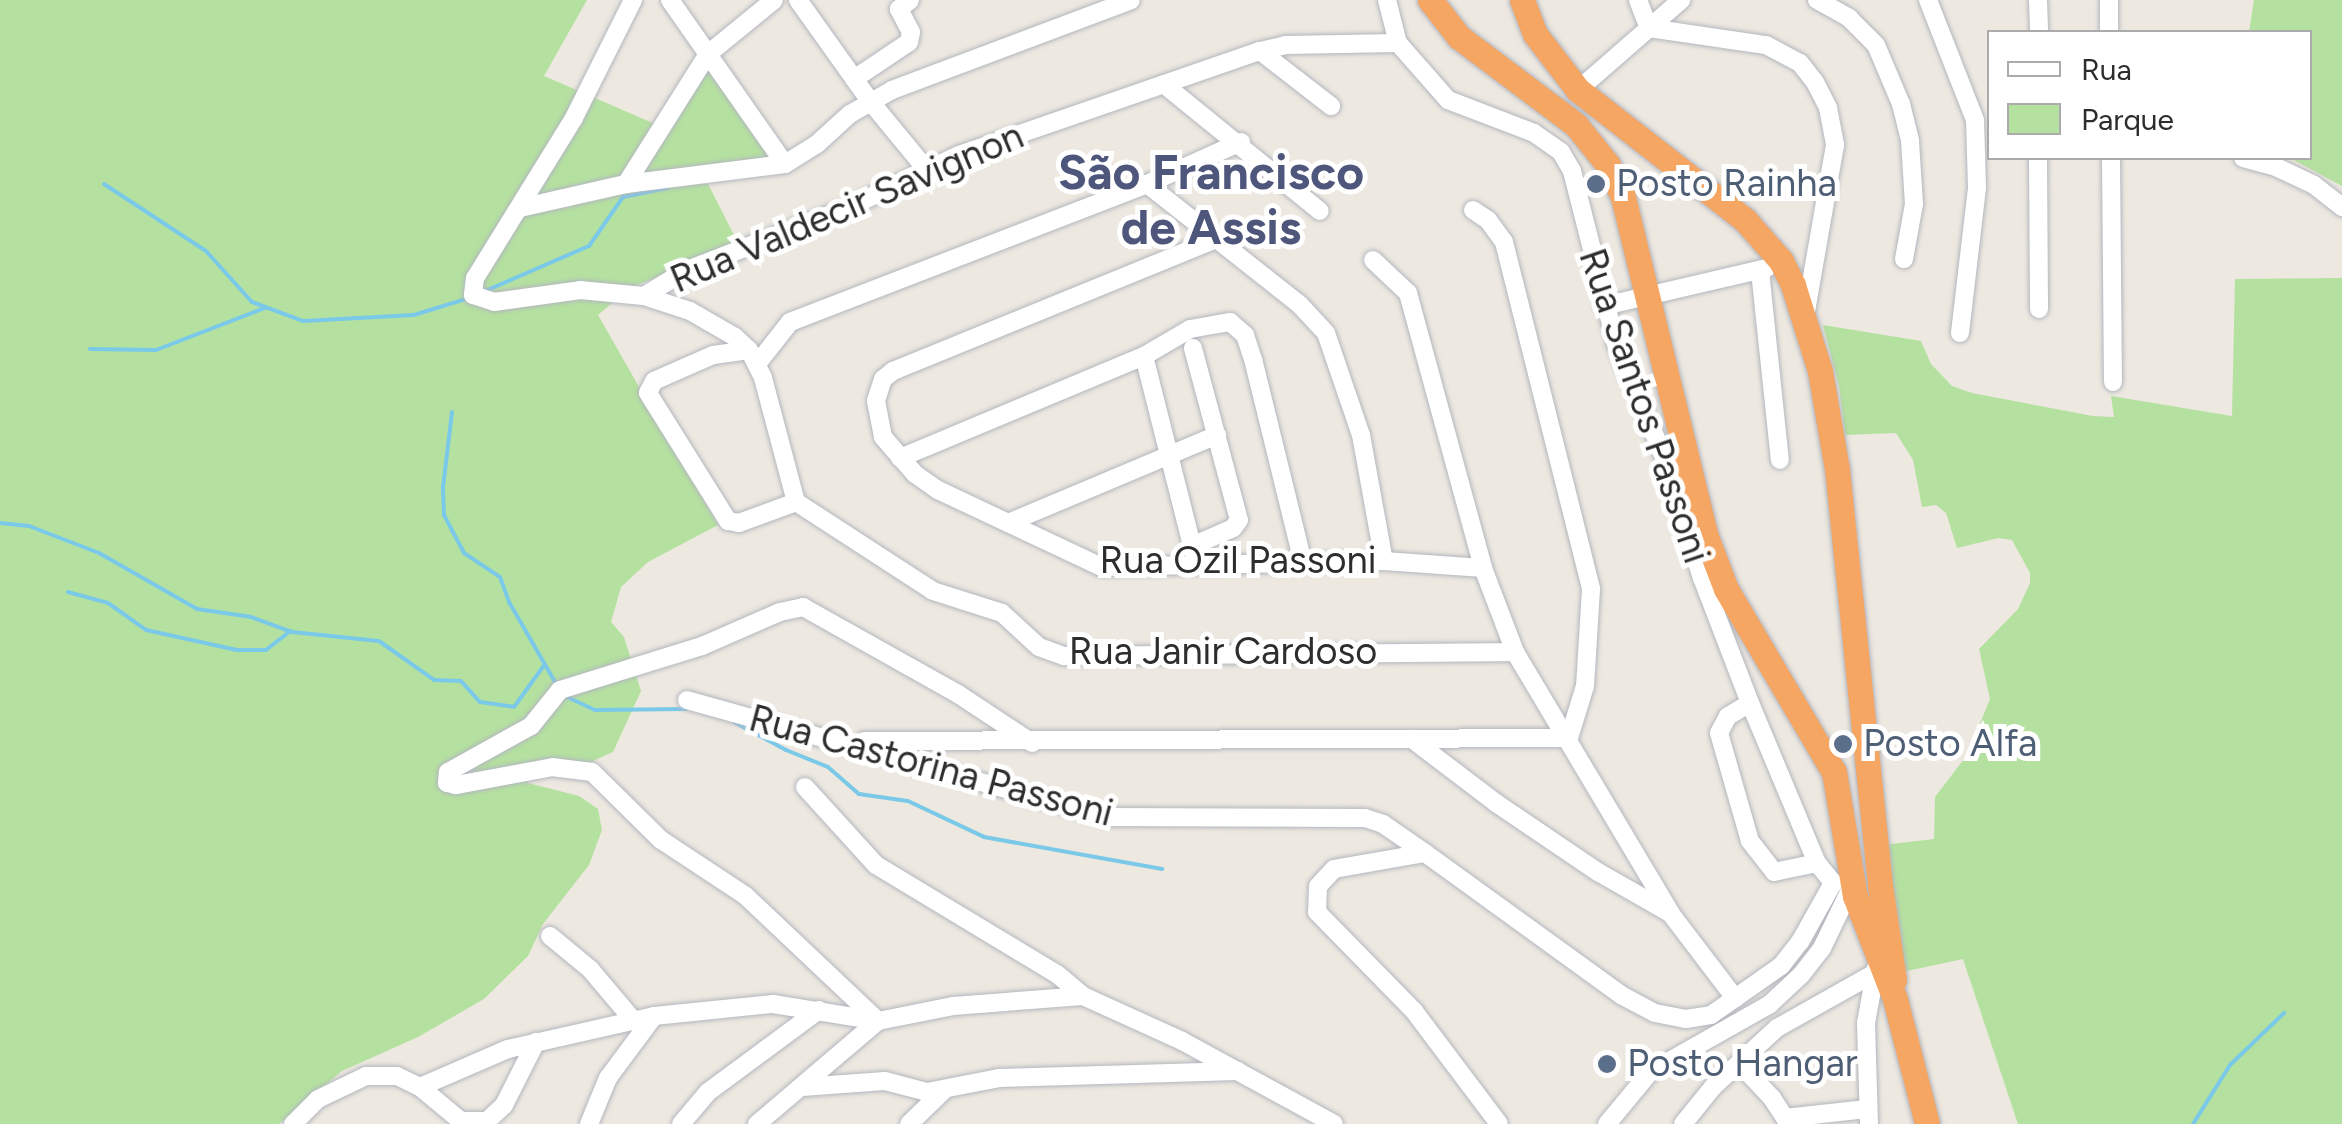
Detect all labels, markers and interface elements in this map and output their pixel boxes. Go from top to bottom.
legend [1987,30,2312,160]
text: Rua [2081,51,2132,88]
text: Parque [2081,101,2174,138]
street label: Rua Valdecir Savignon [664,113,1030,303]
district label: São Francisco de Assis [1058,143,1364,256]
place label: Posto Rainha [1616,161,1837,207]
marker: Posto Rainha [1585,173,1607,195]
street label: Rua Santos Passoni [1569,243,1719,569]
street label: Rua Ozil Passoni [1100,538,1376,584]
street label: Rua Janir Cardoso [1069,629,1377,675]
street label: Rua Castorina Passoni [744,695,1118,837]
place label: Posto Alfa [1863,721,2037,767]
marker: Posto Alfa [1832,733,1854,755]
place label: Posto Hangar [1627,1041,1858,1087]
marker: Posto Hangar [1596,1053,1618,1075]

